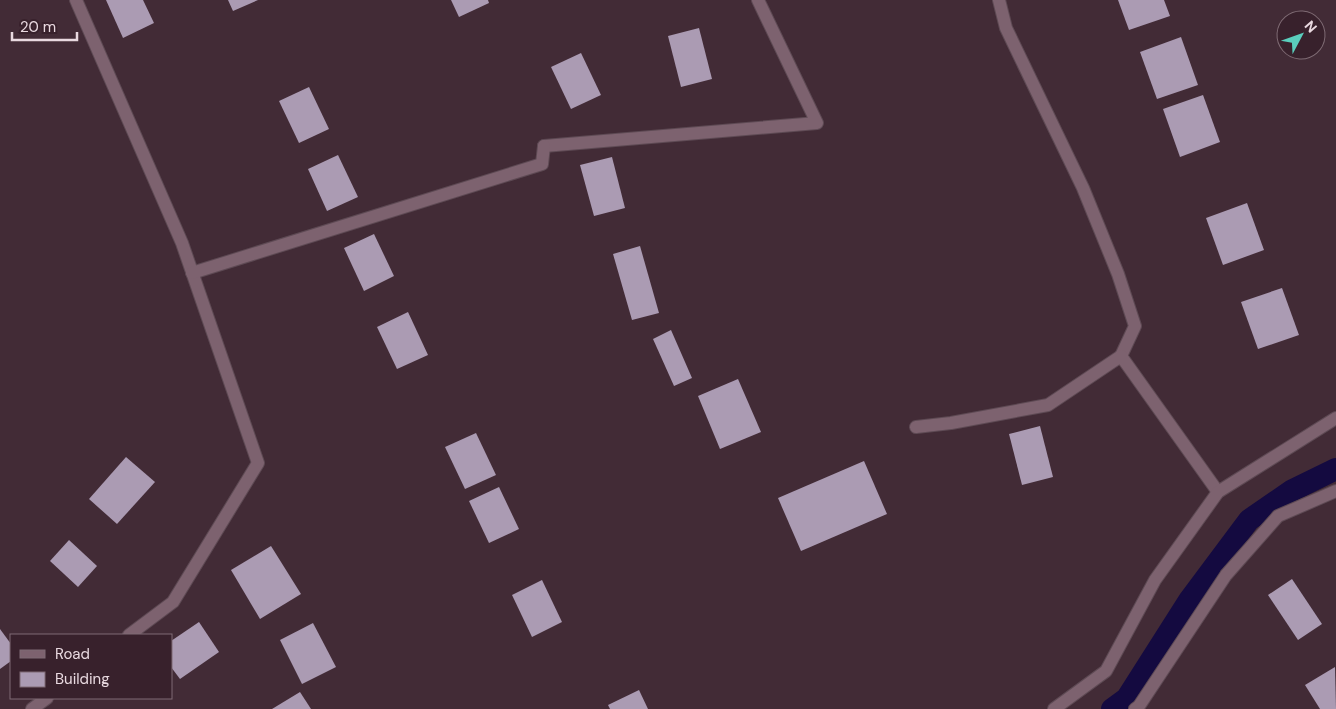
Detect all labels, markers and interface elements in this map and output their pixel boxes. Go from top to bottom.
scale bar [12,10,78,42]
north arrow [1276,10,1326,60]
text: 20 m [20,17,56,37]
text: N [1301,17,1321,36]
legend [10,634,172,699]
text: Road [55,644,90,664]
text: Building [55,669,110,689]

